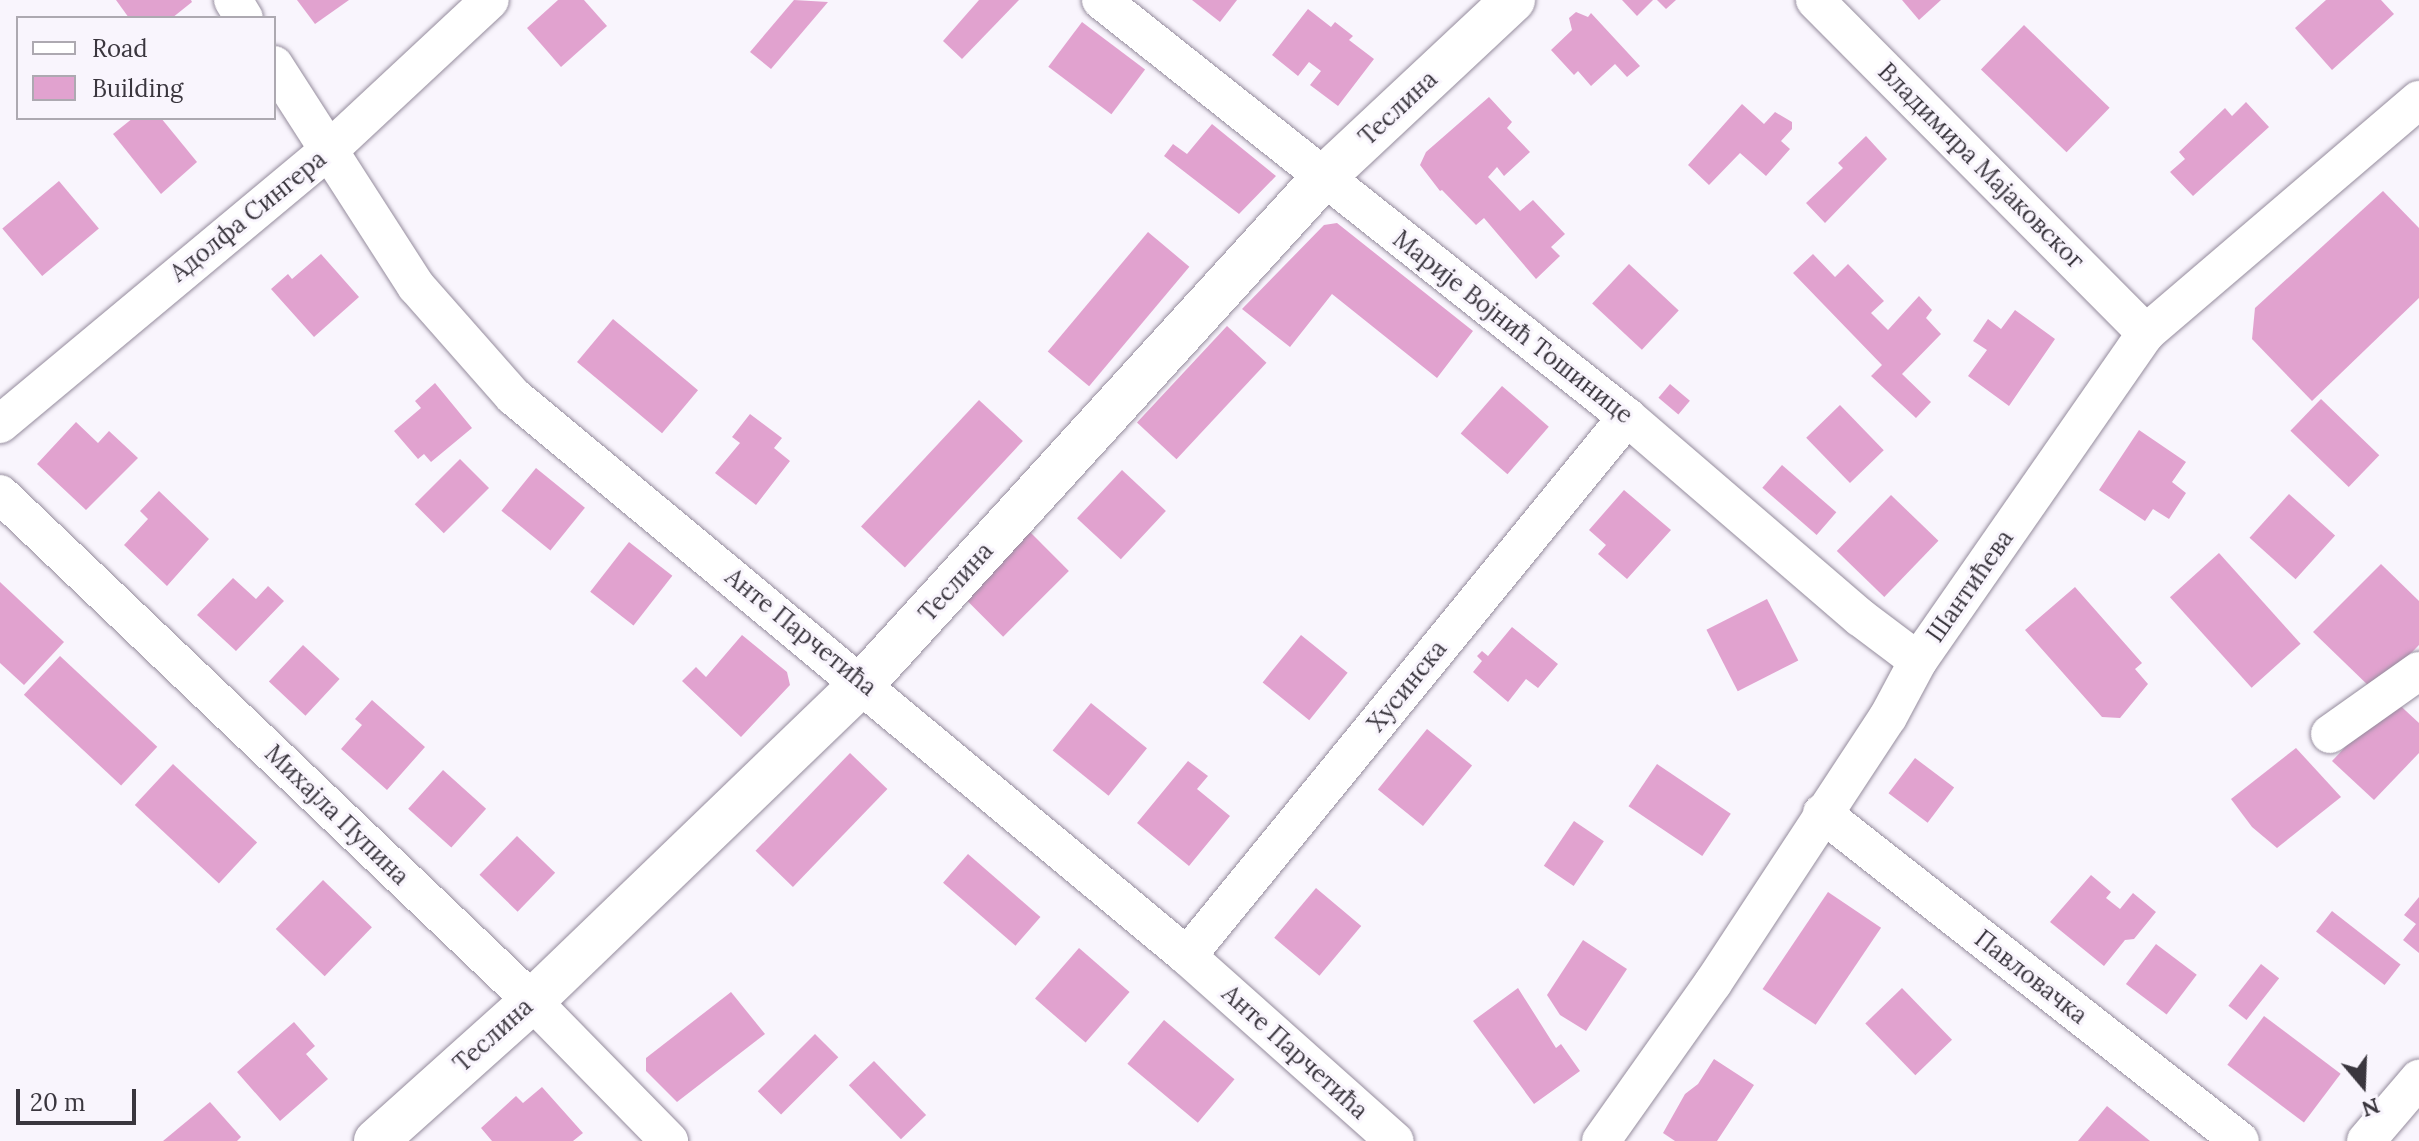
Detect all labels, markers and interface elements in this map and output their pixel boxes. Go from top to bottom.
legend [16,16,276,120]
text: Road [92,33,148,64]
street label: Владимира Мајаковског [1872,57,2090,275]
street label: Теслина [1353,65,1443,151]
text: Building [92,73,183,104]
street label: Адолфа Сингера [164,144,332,288]
street label: Марије Војнић Тошинице [1387,224,1639,430]
street label: Шантићева [1921,524,2019,648]
street label: Теслина [913,537,999,627]
street label: Анте Парчетића [720,562,882,702]
street label: Хусинска [1362,635,1452,737]
street label: Михајла Пупина [259,739,415,891]
street label: Павловачка [1969,924,2093,1030]
street label: Анте Парчетића [1216,979,1374,1125]
street label: Теслина [448,992,538,1078]
north arrow [2323,1045,2403,1125]
scale bar [20,1073,140,1123]
text: 20 m [30,1087,86,1118]
text: N [2358,1092,2383,1124]

